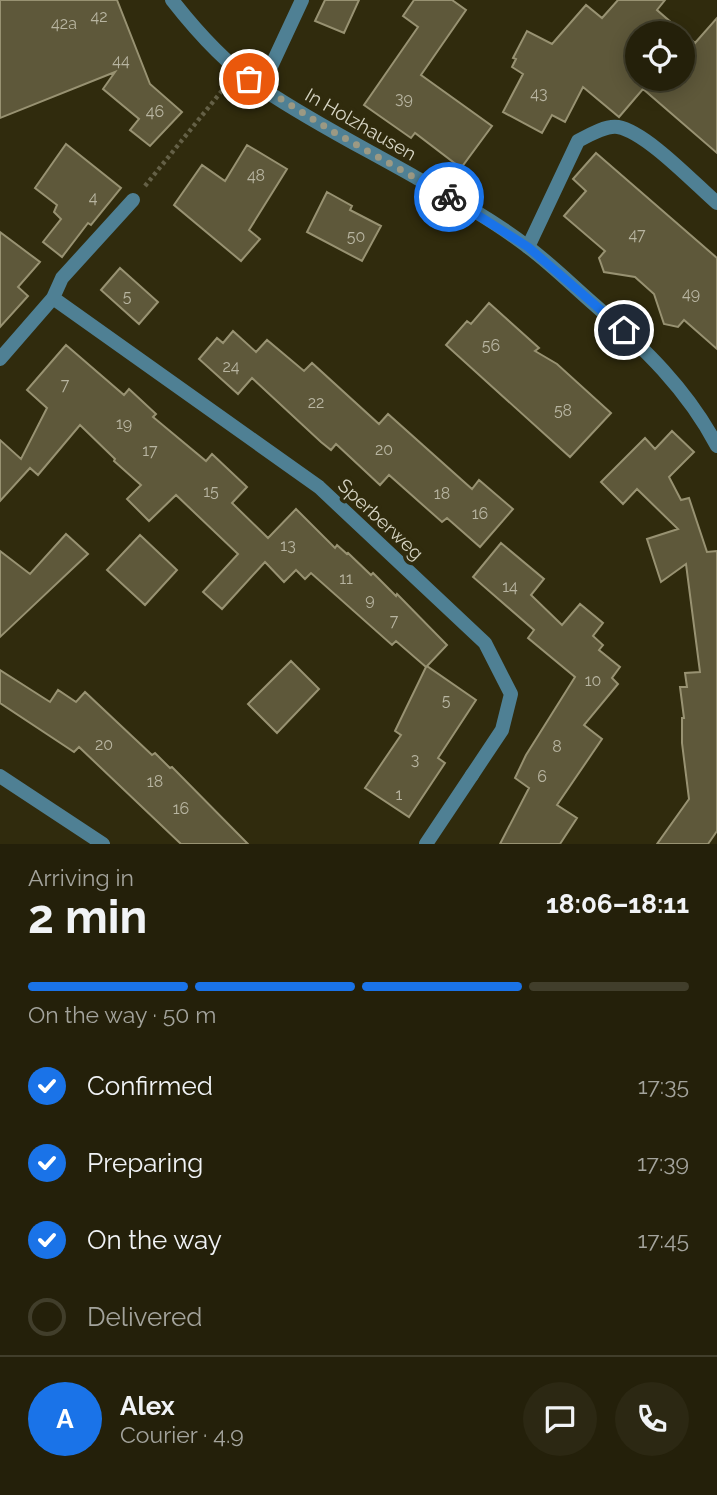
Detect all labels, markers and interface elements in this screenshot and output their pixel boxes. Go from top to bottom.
house number: 42 [90,7,108,26]
house number: 42a [51,14,77,33]
map controls [625,21,695,91]
button: locate [625,21,695,91]
pin [219,49,279,109]
house number: 44 [112,51,130,70]
icon: bag [230,60,268,98]
street label: In Holzhausen [302,83,420,165]
house number: 43 [530,84,548,103]
house number: 39 [395,89,413,108]
house number: 46 [146,102,164,121]
courier [414,162,484,232]
house number: 48 [247,166,265,185]
icon: bike [430,178,468,216]
house number: 4 [89,188,98,207]
house number: 47 [628,225,646,244]
house number: 50 [347,227,365,246]
house number: 49 [682,284,700,303]
house number: 5 [123,287,132,306]
pin [594,300,654,360]
icon: home [605,311,643,349]
house number: 56 [482,336,500,355]
house number: 24 [222,357,240,376]
house number: 7 [61,375,70,394]
house number: 22 [308,393,324,412]
house number: 58 [554,401,572,420]
house number: 19 [116,414,132,433]
house number: 20 [375,440,393,459]
house number: 17 [142,441,158,460]
street label: Sperberweg [334,474,428,564]
house number: 15 [203,482,219,501]
house number: 18 [434,484,450,503]
house number: 16 [472,504,488,523]
house number: 13 [280,536,296,555]
house number: 11 [339,569,353,588]
house number: 14 [502,577,518,596]
house number: 9 [365,590,375,609]
house number: 7 [390,611,399,630]
house number: 10 [585,671,601,690]
house number: 5 [442,691,451,710]
house number: 20 [95,735,113,754]
house number: 8 [552,737,562,756]
house number: 3 [411,750,419,769]
house number: 6 [537,767,547,786]
house number: 18 [147,772,163,791]
house number: 1 [396,785,403,804]
house number: 16 [173,799,189,818]
text: Arriving in [28,864,134,891]
text: 18:06–18:11 [546,889,689,919]
text: 2 min [28,890,147,944]
text: On the way · 50 m [28,1001,216,1028]
icon: check [28,1067,66,1105]
text: Confirmed [87,1071,213,1101]
text: 17:35 [638,1072,689,1099]
icon: check [28,1144,66,1182]
text: Preparing [87,1148,203,1178]
text: 17:39 [637,1149,689,1176]
icon: check [28,1221,66,1259]
text: On the way [87,1225,222,1255]
text: 17:45 [638,1226,689,1253]
text: Delivered [87,1302,202,1332]
button: chat [523,1382,597,1456]
button: phone [615,1382,689,1456]
text: Alex [120,1391,175,1421]
text: A [56,1404,74,1434]
text: Courier · 4.9 [120,1421,244,1448]

